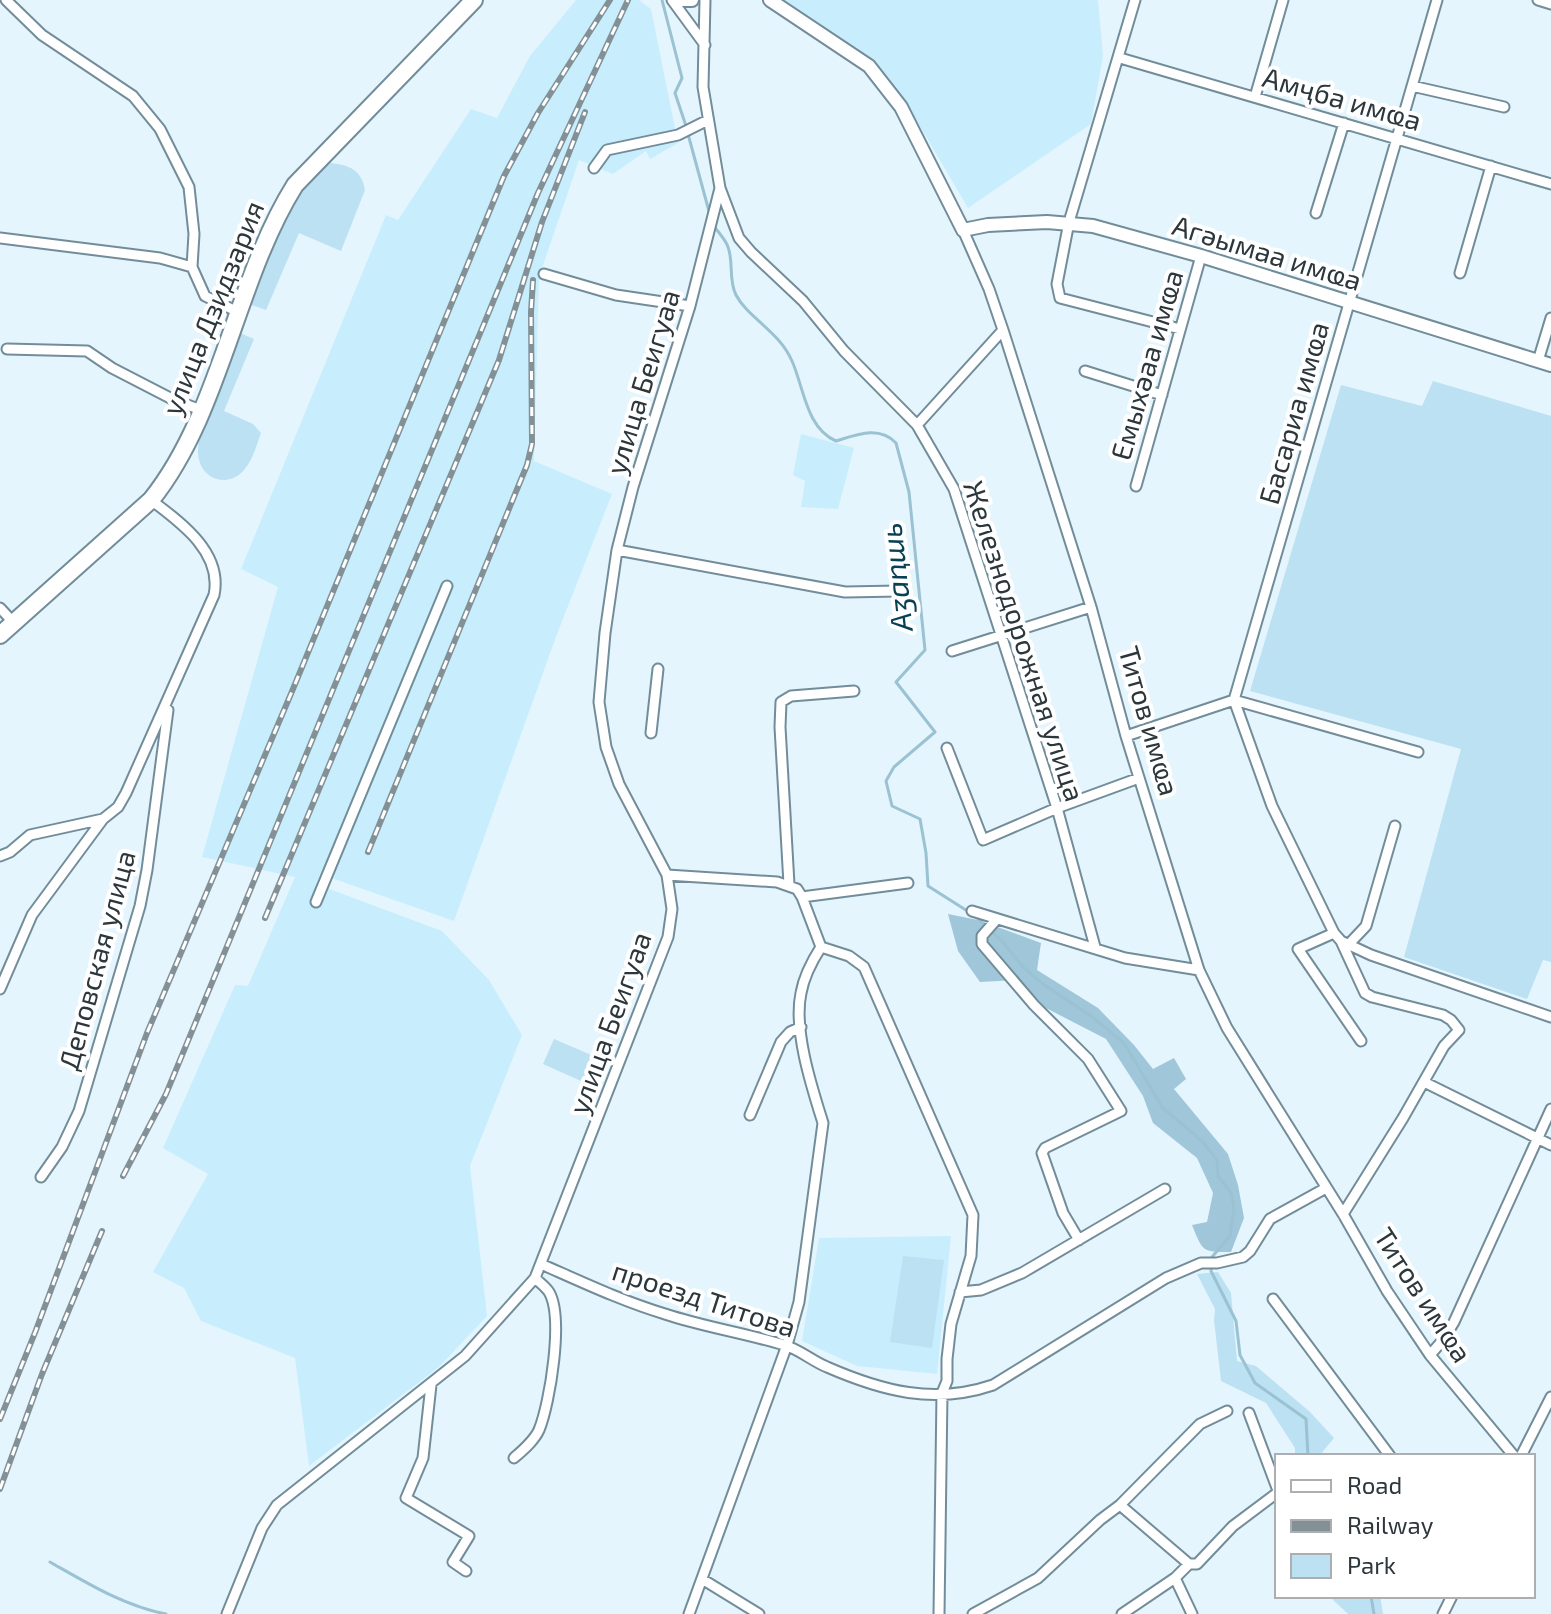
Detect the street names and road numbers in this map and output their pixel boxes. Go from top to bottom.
street label: Амҷба имҩа [1259,59,1426,137]
street label: улица Дзидзария [154,196,271,420]
street label: Агәымаа имҩа [1169,207,1366,297]
street label: Емыхәаа имҩа [1103,266,1189,464]
street label: улица Беигуаа [598,285,686,478]
street label: Басариа имҩа [1251,318,1335,508]
street label: Железнодорожная улица [957,476,1093,805]
street label: Титов имҩа [1112,642,1187,799]
street label: Деповская улица [50,846,142,1073]
street label: улица Беигуаа [560,927,658,1118]
street label: Титов имҩа [1368,1221,1480,1368]
street label: проезд Титова [608,1252,800,1344]

